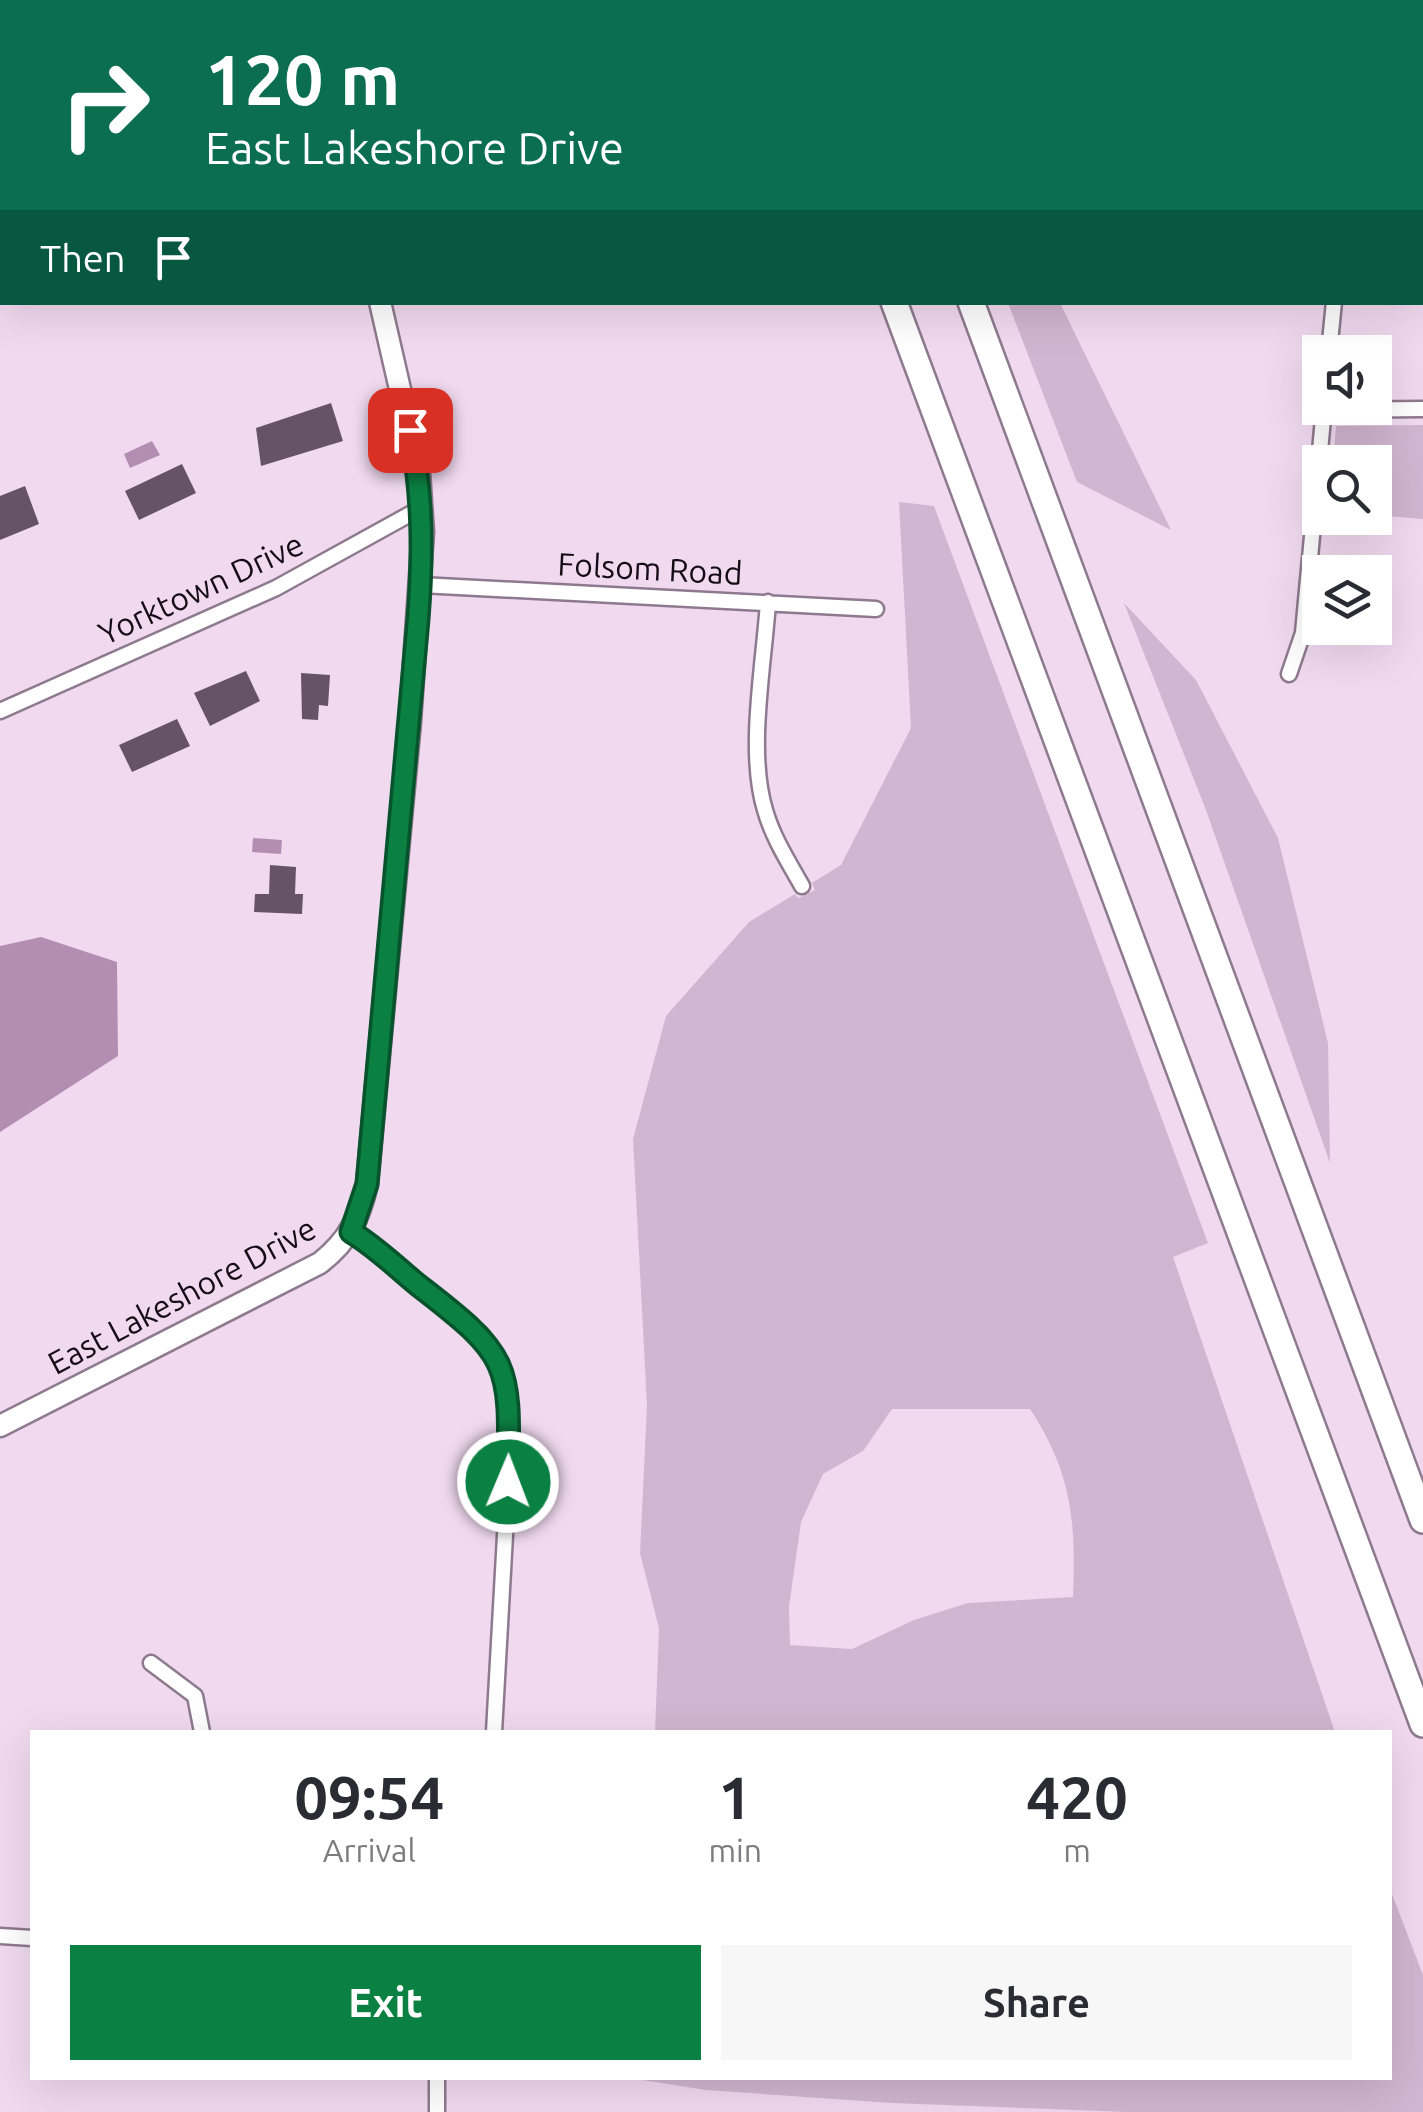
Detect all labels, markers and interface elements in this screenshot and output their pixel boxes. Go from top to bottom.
icon: right [40,40,170,170]
text: 120 m [205,40,400,118]
text: East Lakeshore Drive [205,122,624,173]
icon: arrive [146,230,201,285]
text: Then [40,237,126,279]
map controls [1302,335,1392,645]
button: sound [1302,335,1392,425]
pin [368,388,453,473]
icon: arrive [383,403,438,458]
button: search [1302,445,1392,535]
street label: Yorktown Drive [93,525,309,651]
street label: Folsom Road [557,545,743,591]
button: layers [1302,555,1392,645]
street label: East Lakeshore Drive [42,1209,321,1381]
position arrow [456,1430,560,1534]
text: 09:54 [294,1763,444,1830]
text: 1 [718,1763,752,1830]
text: 420 [1026,1763,1128,1830]
text: Arrival [323,1832,416,1868]
text: min [708,1832,762,1868]
text: m [1063,1832,1091,1868]
button: Exit [70,1945,701,2060]
button: Share [721,1945,1352,2060]

